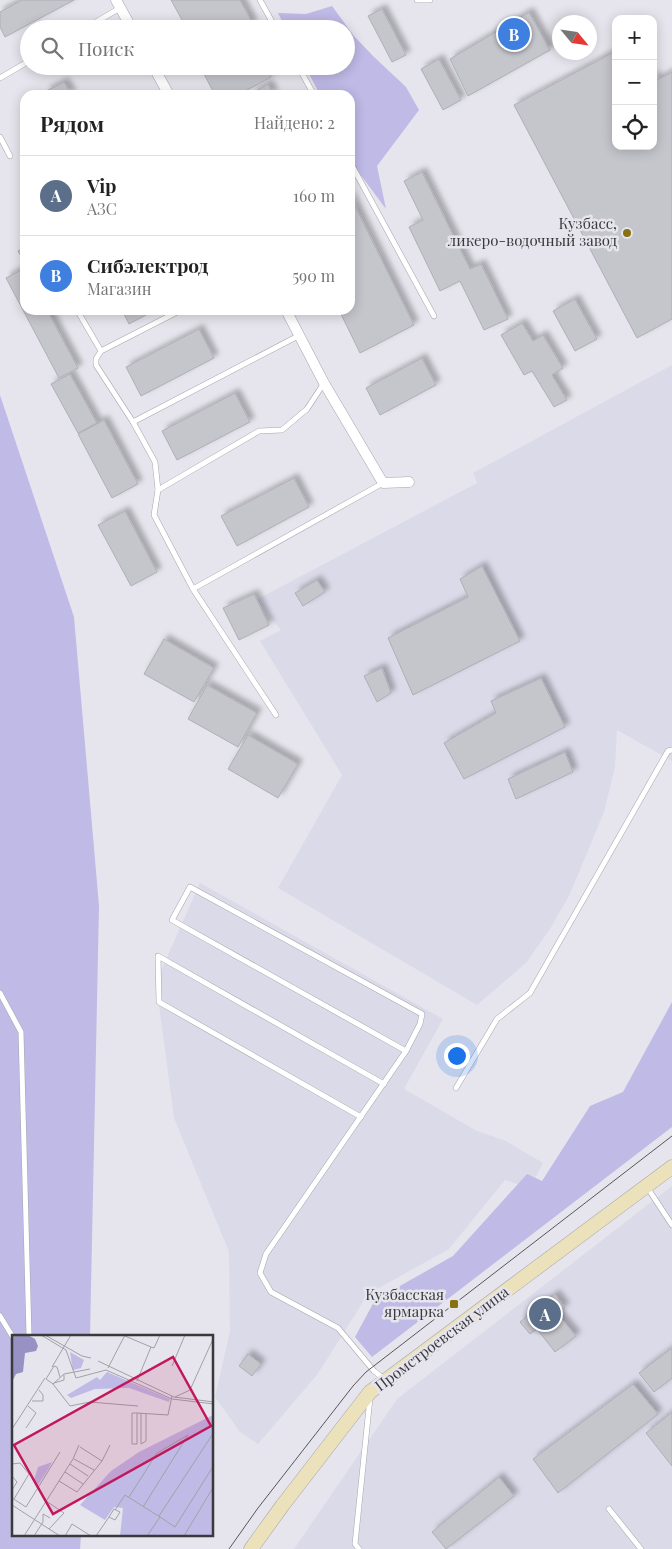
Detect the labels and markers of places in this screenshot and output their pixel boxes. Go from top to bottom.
pin: B [498,15,530,53]
place label: Кузбасс, ликеро-водочный завод [448,213,617,250]
marker: Кузбасс, ликеро-водочный завод [621,227,633,239]
place label: Кузбасская ярмарка [365,1284,445,1321]
pin: A [529,1295,561,1333]
marker: Кузбасская ярмарка [448,1298,460,1310]

